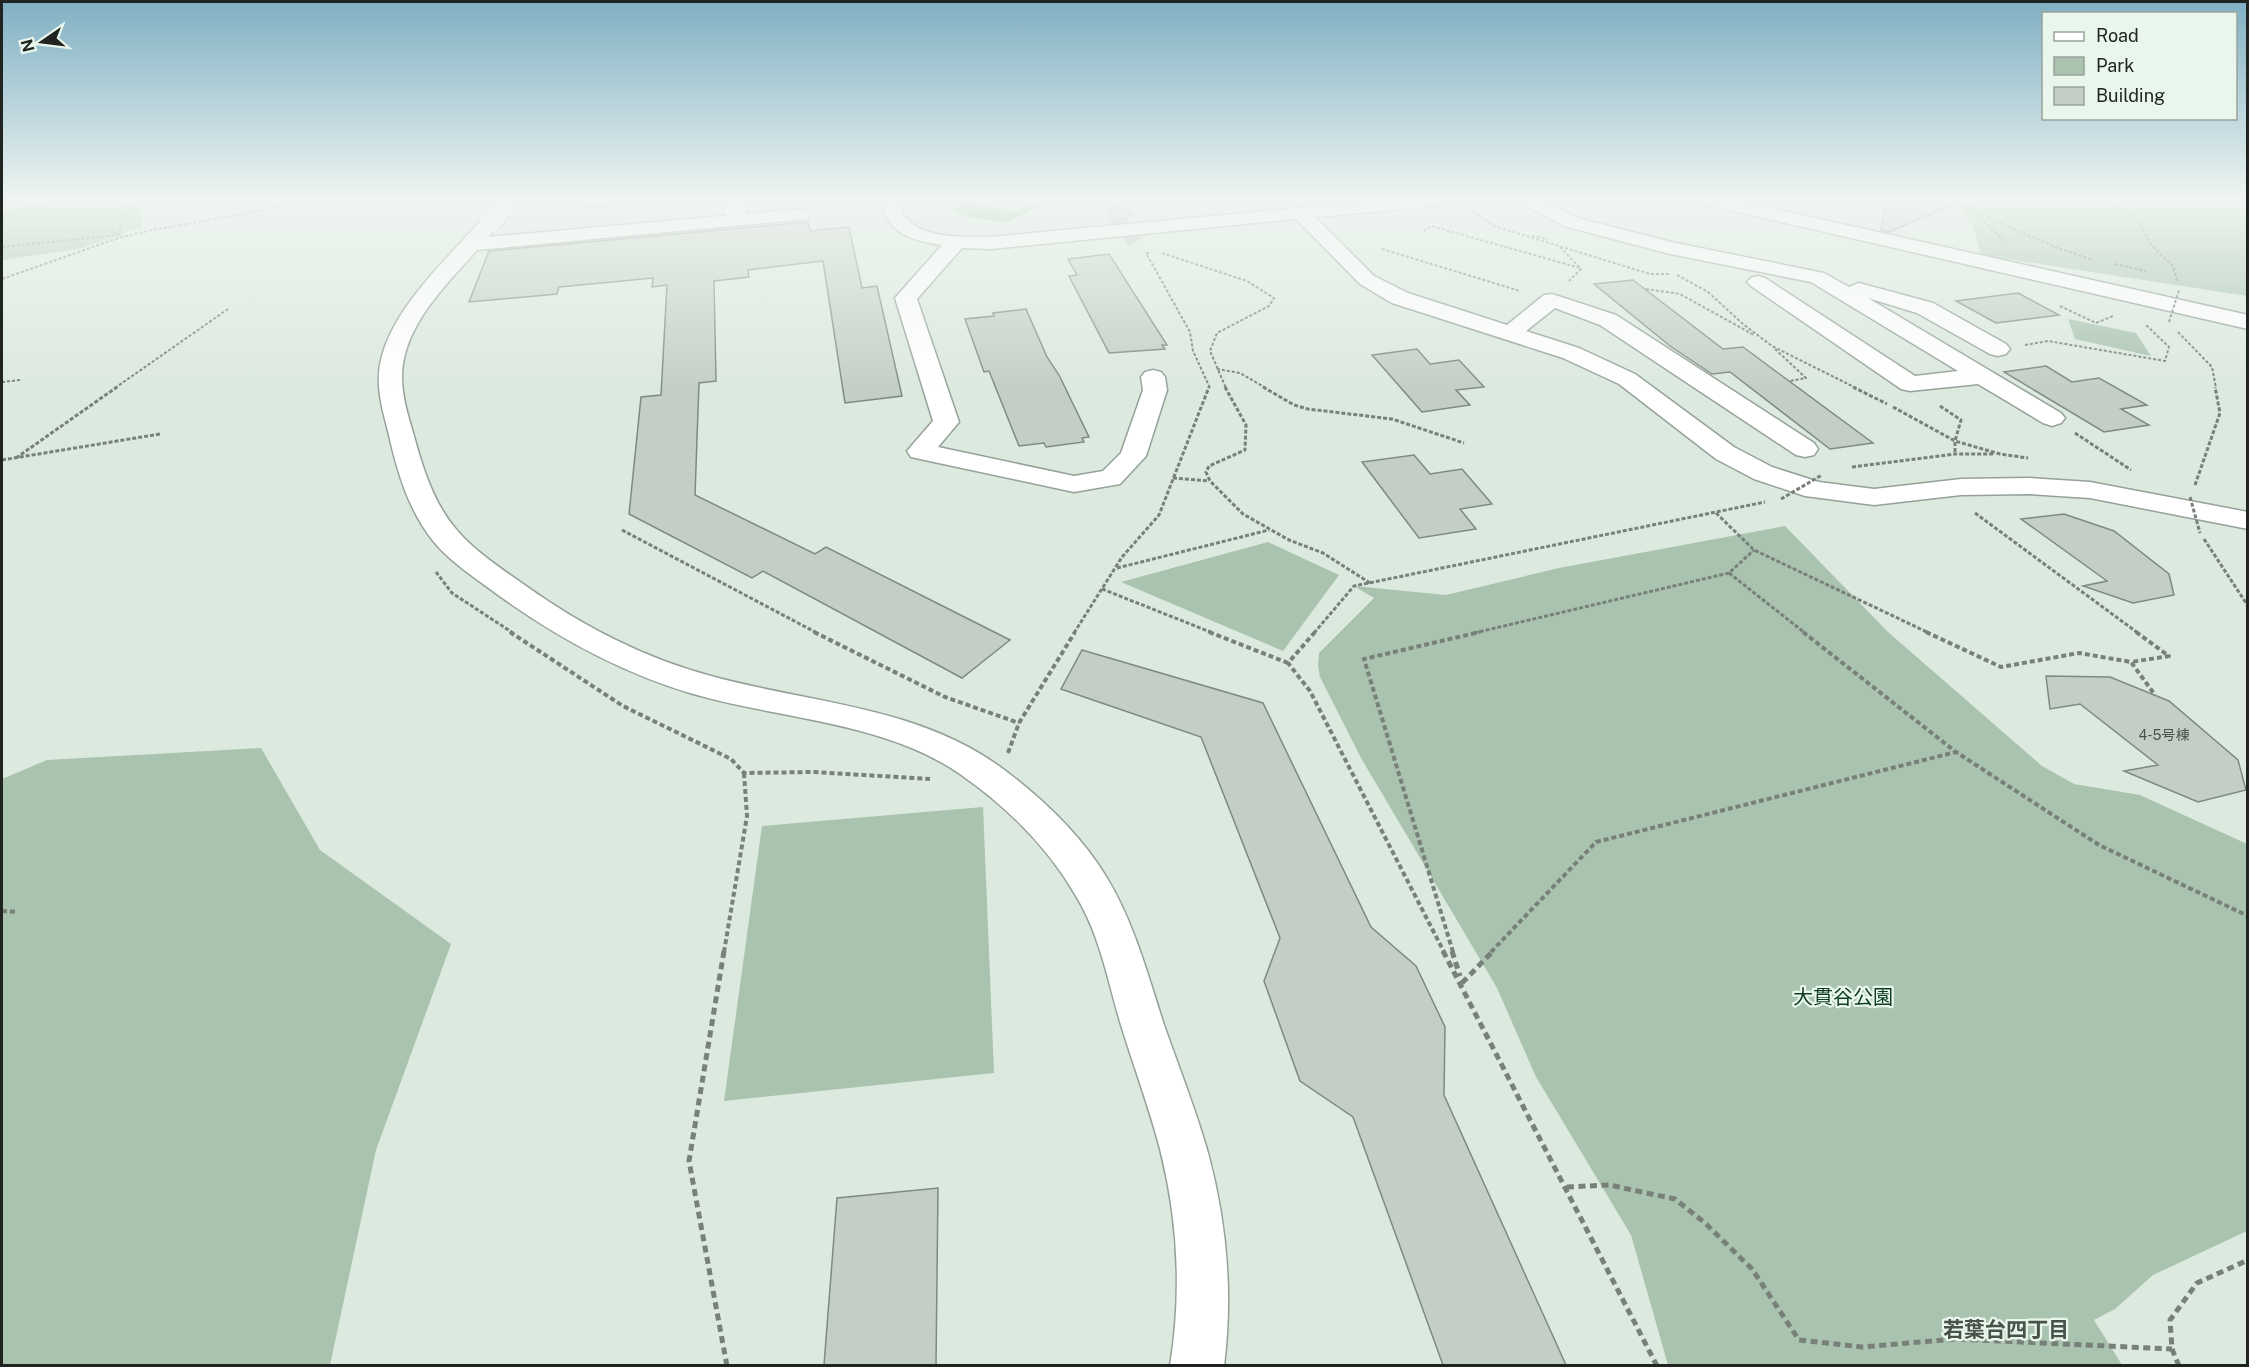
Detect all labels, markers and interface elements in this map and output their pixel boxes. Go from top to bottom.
north arrow [12,12,72,72]
legend [2042,12,2237,120]
text: Road [2096,25,2139,46]
text: N [17,37,39,54]
text: Park [2096,55,2134,76]
text: Building [2096,85,2165,106]
house number: 4-5号棟 [2138,727,2190,743]
park label: 大貫谷公園 [1793,985,1893,1009]
district label: 若葉台四丁目 [1943,1317,2069,1342]

